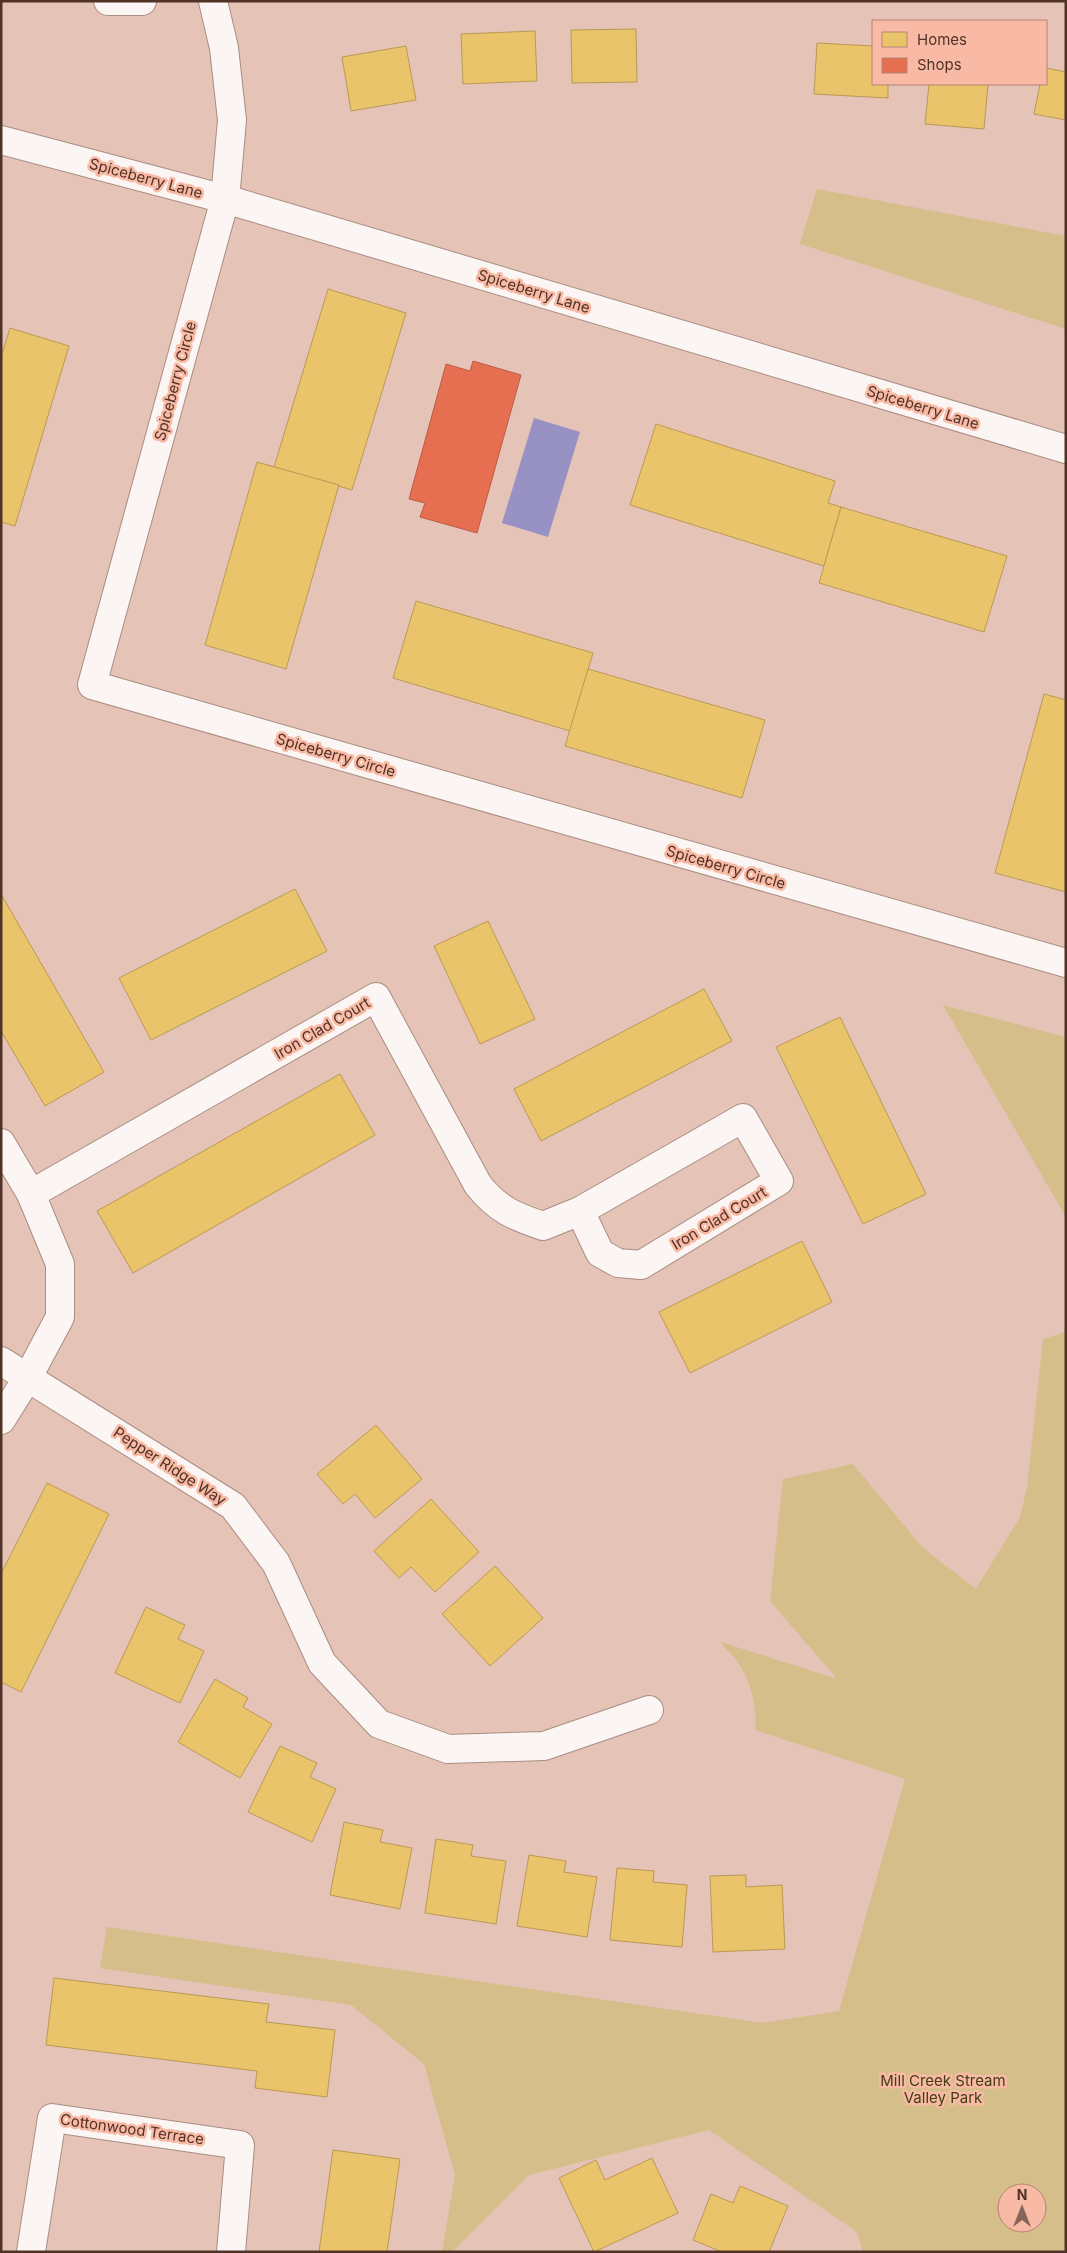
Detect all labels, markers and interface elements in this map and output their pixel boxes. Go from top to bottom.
legend [872,20,1047,85]
text: Homes [917,30,967,49]
text: Shops [917,55,962,74]
street label: Spiceberry Lane [87,154,205,202]
street label: Spiceberry Lane [475,265,593,317]
street label: Spiceberry Circle [150,319,200,443]
street label: Spiceberry Lane [864,381,982,433]
street label: Spiceberry Circle [274,729,398,781]
street label: Spiceberry Circle [664,841,788,893]
street label: Iron Clad Court [271,993,373,1063]
street label: Iron Clad Court [668,1182,770,1254]
street label: Pepper Ridge Way [110,1422,230,1510]
park label: Mill Creek Stream Valley Park [880,2071,1006,2107]
street label: Cottonwood Terrace [59,2110,205,2148]
north arrow [997,2183,1047,2233]
text: N [1017,2186,1027,2203]

